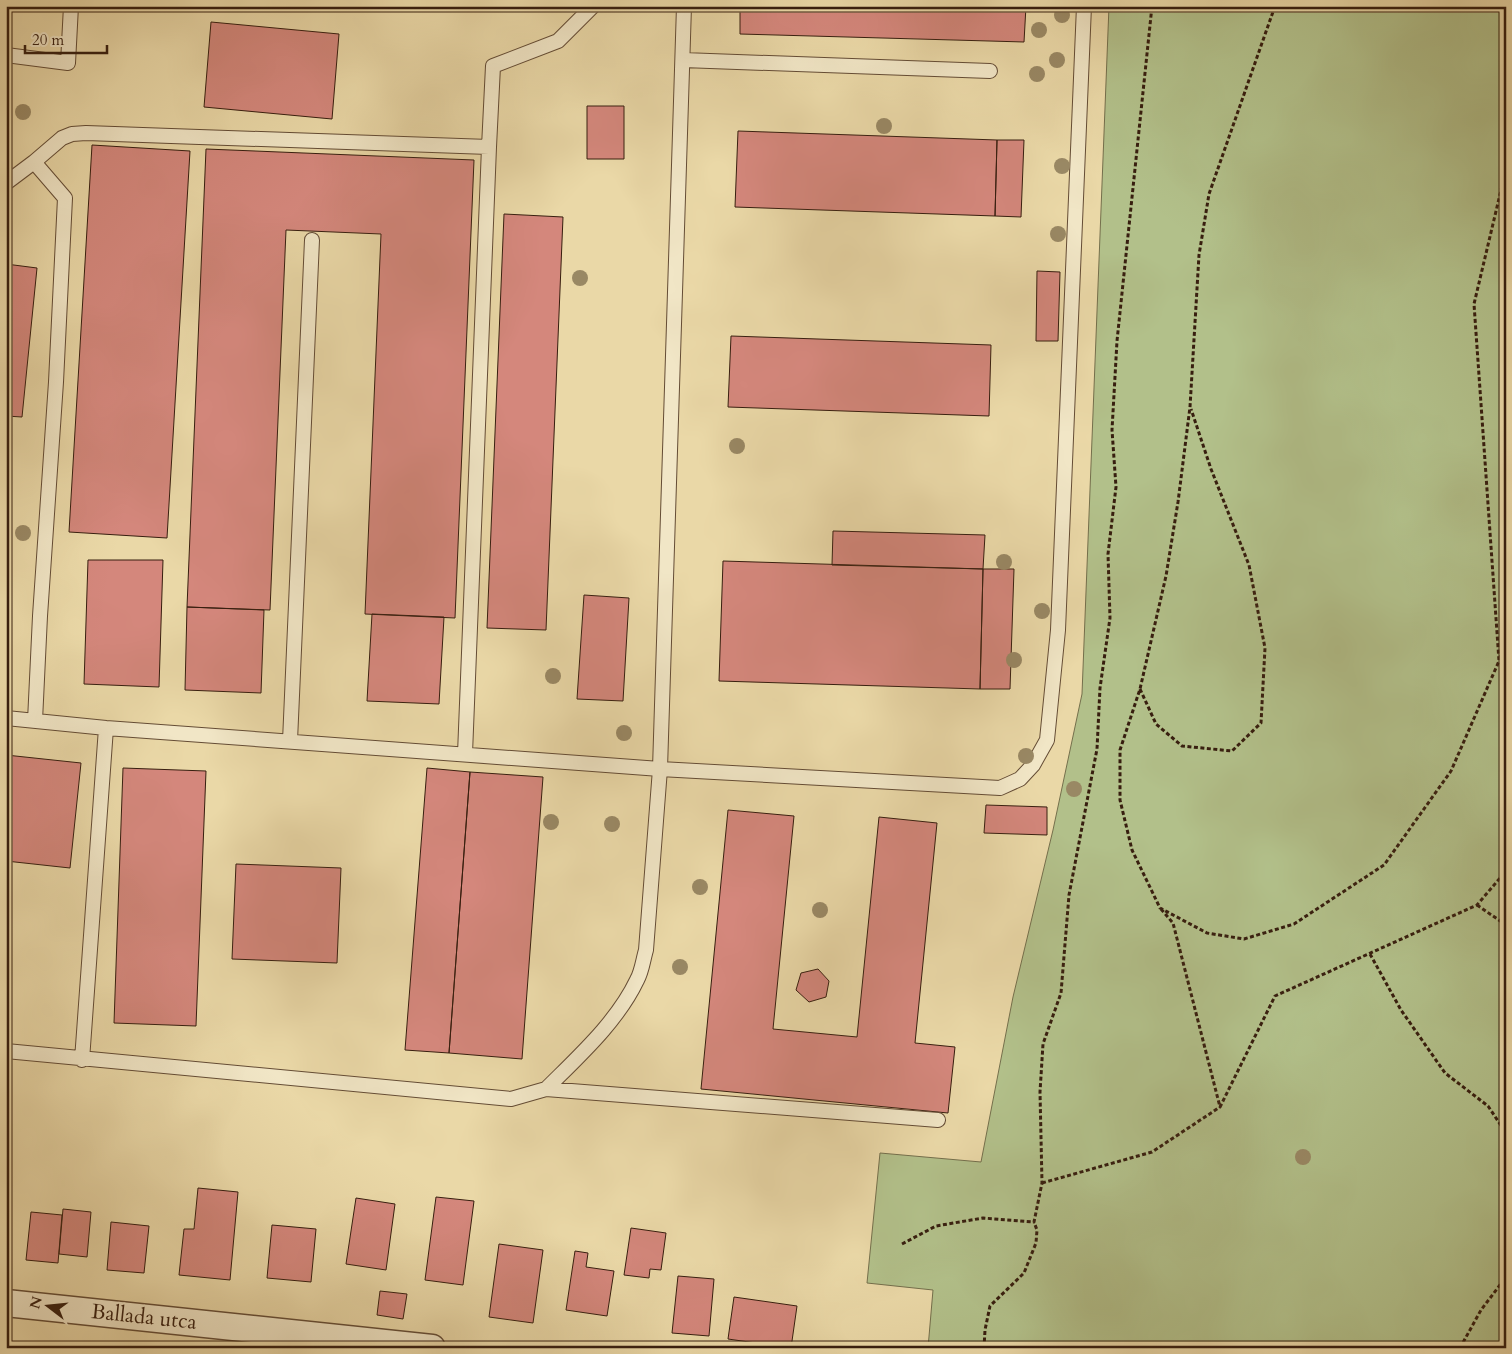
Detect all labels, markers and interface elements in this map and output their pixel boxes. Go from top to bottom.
scale bar [25,22,108,54]
text: 20 m [32,30,64,50]
north arrow [22,1282,72,1332]
text: N [25,1294,47,1311]
street label: Ballada utca [90,1297,198,1337]

